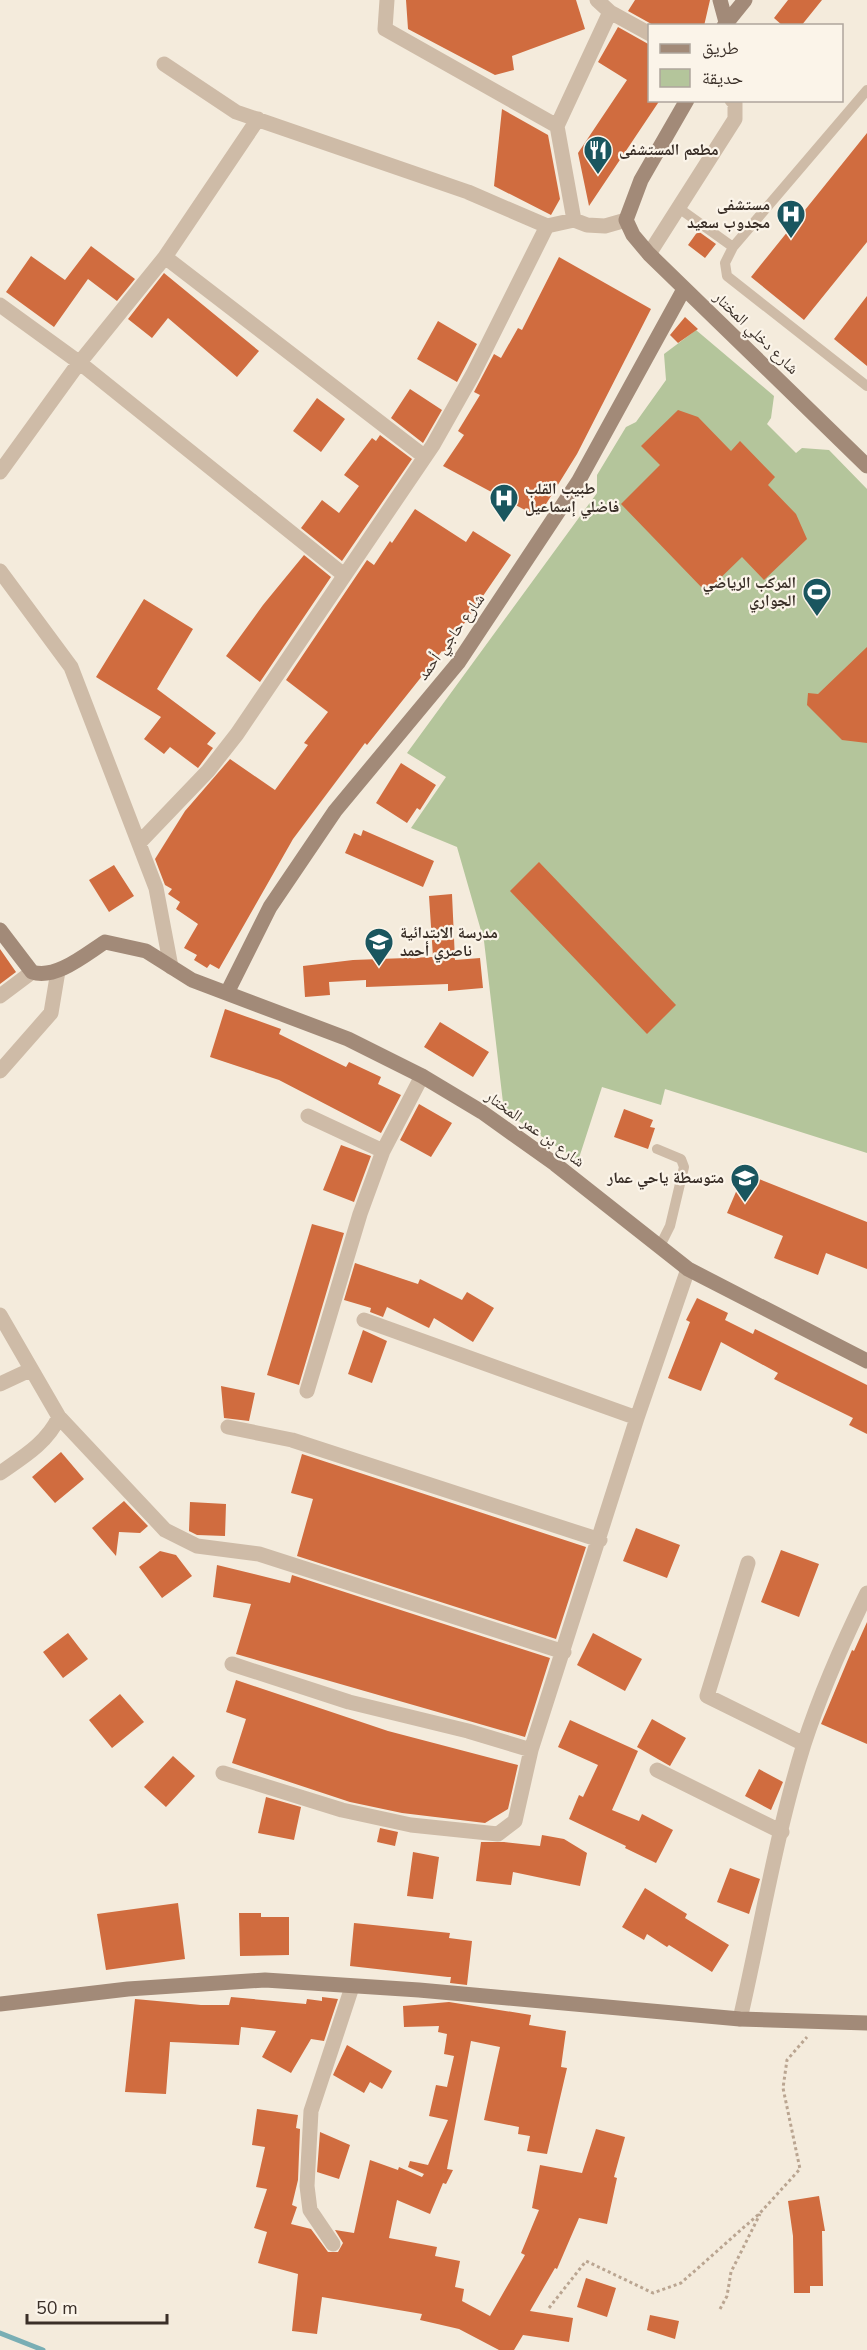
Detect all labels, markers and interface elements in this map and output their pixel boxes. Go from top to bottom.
legend [648,24,843,102]
text: طريق [702,36,739,60]
text: حديقة [702,66,743,90]
restaurant icon: مطعم المستشفى [582,134,614,176]
place label: مطعم المستشفى [619,139,719,161]
place label: مستشفى مجدوب سعيد [687,194,770,234]
hospital icon: مستشفى مجدوب سعيد [775,198,807,240]
street label: شارع دخلي المختار [707,286,803,380]
place label: طبيب القلب فاضلي إسماعيل [525,478,619,519]
hospital icon: طبيب القلب فاضلي إسماعيل [488,482,520,524]
place label: المركب الرياضي الجواري [702,572,796,613]
sports icon: المركب الرياضي الجواري [801,576,833,618]
street label: شارع حاجي أحمد [412,589,491,685]
place label: مدرسة الابتدائية ناصري أحمد [400,922,498,963]
school or university icon: مدرسة الابتدائية ناصري أحمد [363,926,395,968]
street label: شارع بن عمر المختار [480,1085,589,1173]
school or university icon: متوسطة ياحي عمار [729,1162,761,1204]
place label: متوسطة ياحي عمار [606,1167,724,1190]
scale bar [27,2287,166,2325]
text: 50 m [36,2296,78,2320]

